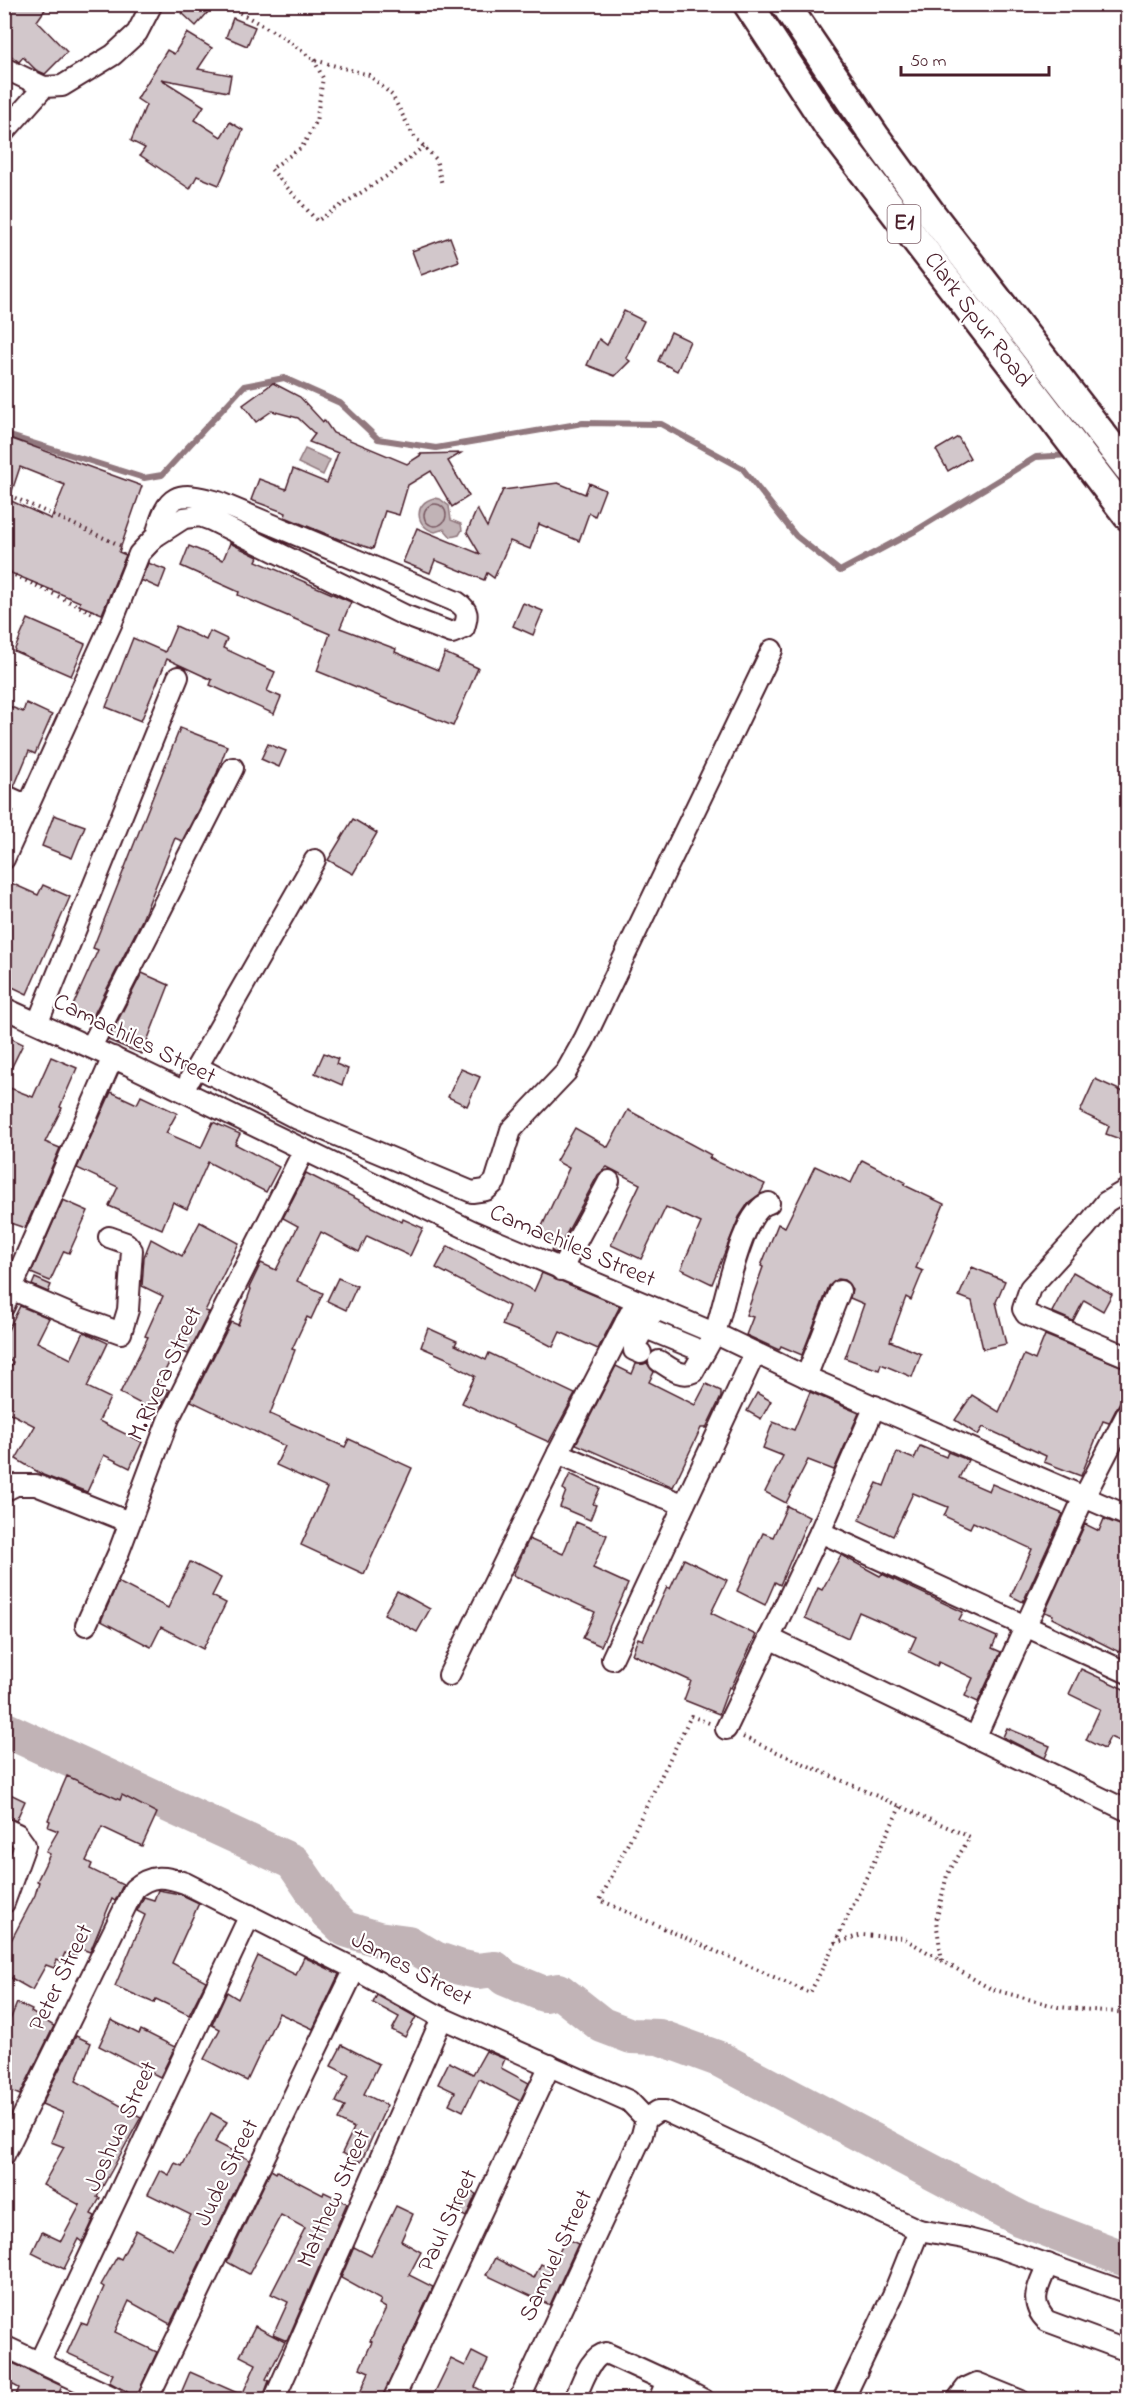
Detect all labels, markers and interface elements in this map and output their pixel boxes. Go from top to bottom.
scale bar [901,39,1050,77]
text: 50 m [910,49,947,75]
road number: E1 [888,205,920,243]
street label: Clark Spur Road [914,245,1040,396]
street label: Camachiles Street [47,985,221,1095]
street label: Camachiles Street [483,1196,661,1298]
street label: M.Rivera Street [120,1301,212,1447]
street label: Peter Street [21,1918,103,2038]
street label: James Street [344,1923,478,2017]
street label: Joshua Street [76,2056,168,2198]
street label: Jude Street [187,2113,269,2233]
street label: Matthew Street [289,2124,381,2274]
street label: Paul Street [410,2164,488,2278]
street label: Samuel Street [511,2184,603,2328]

